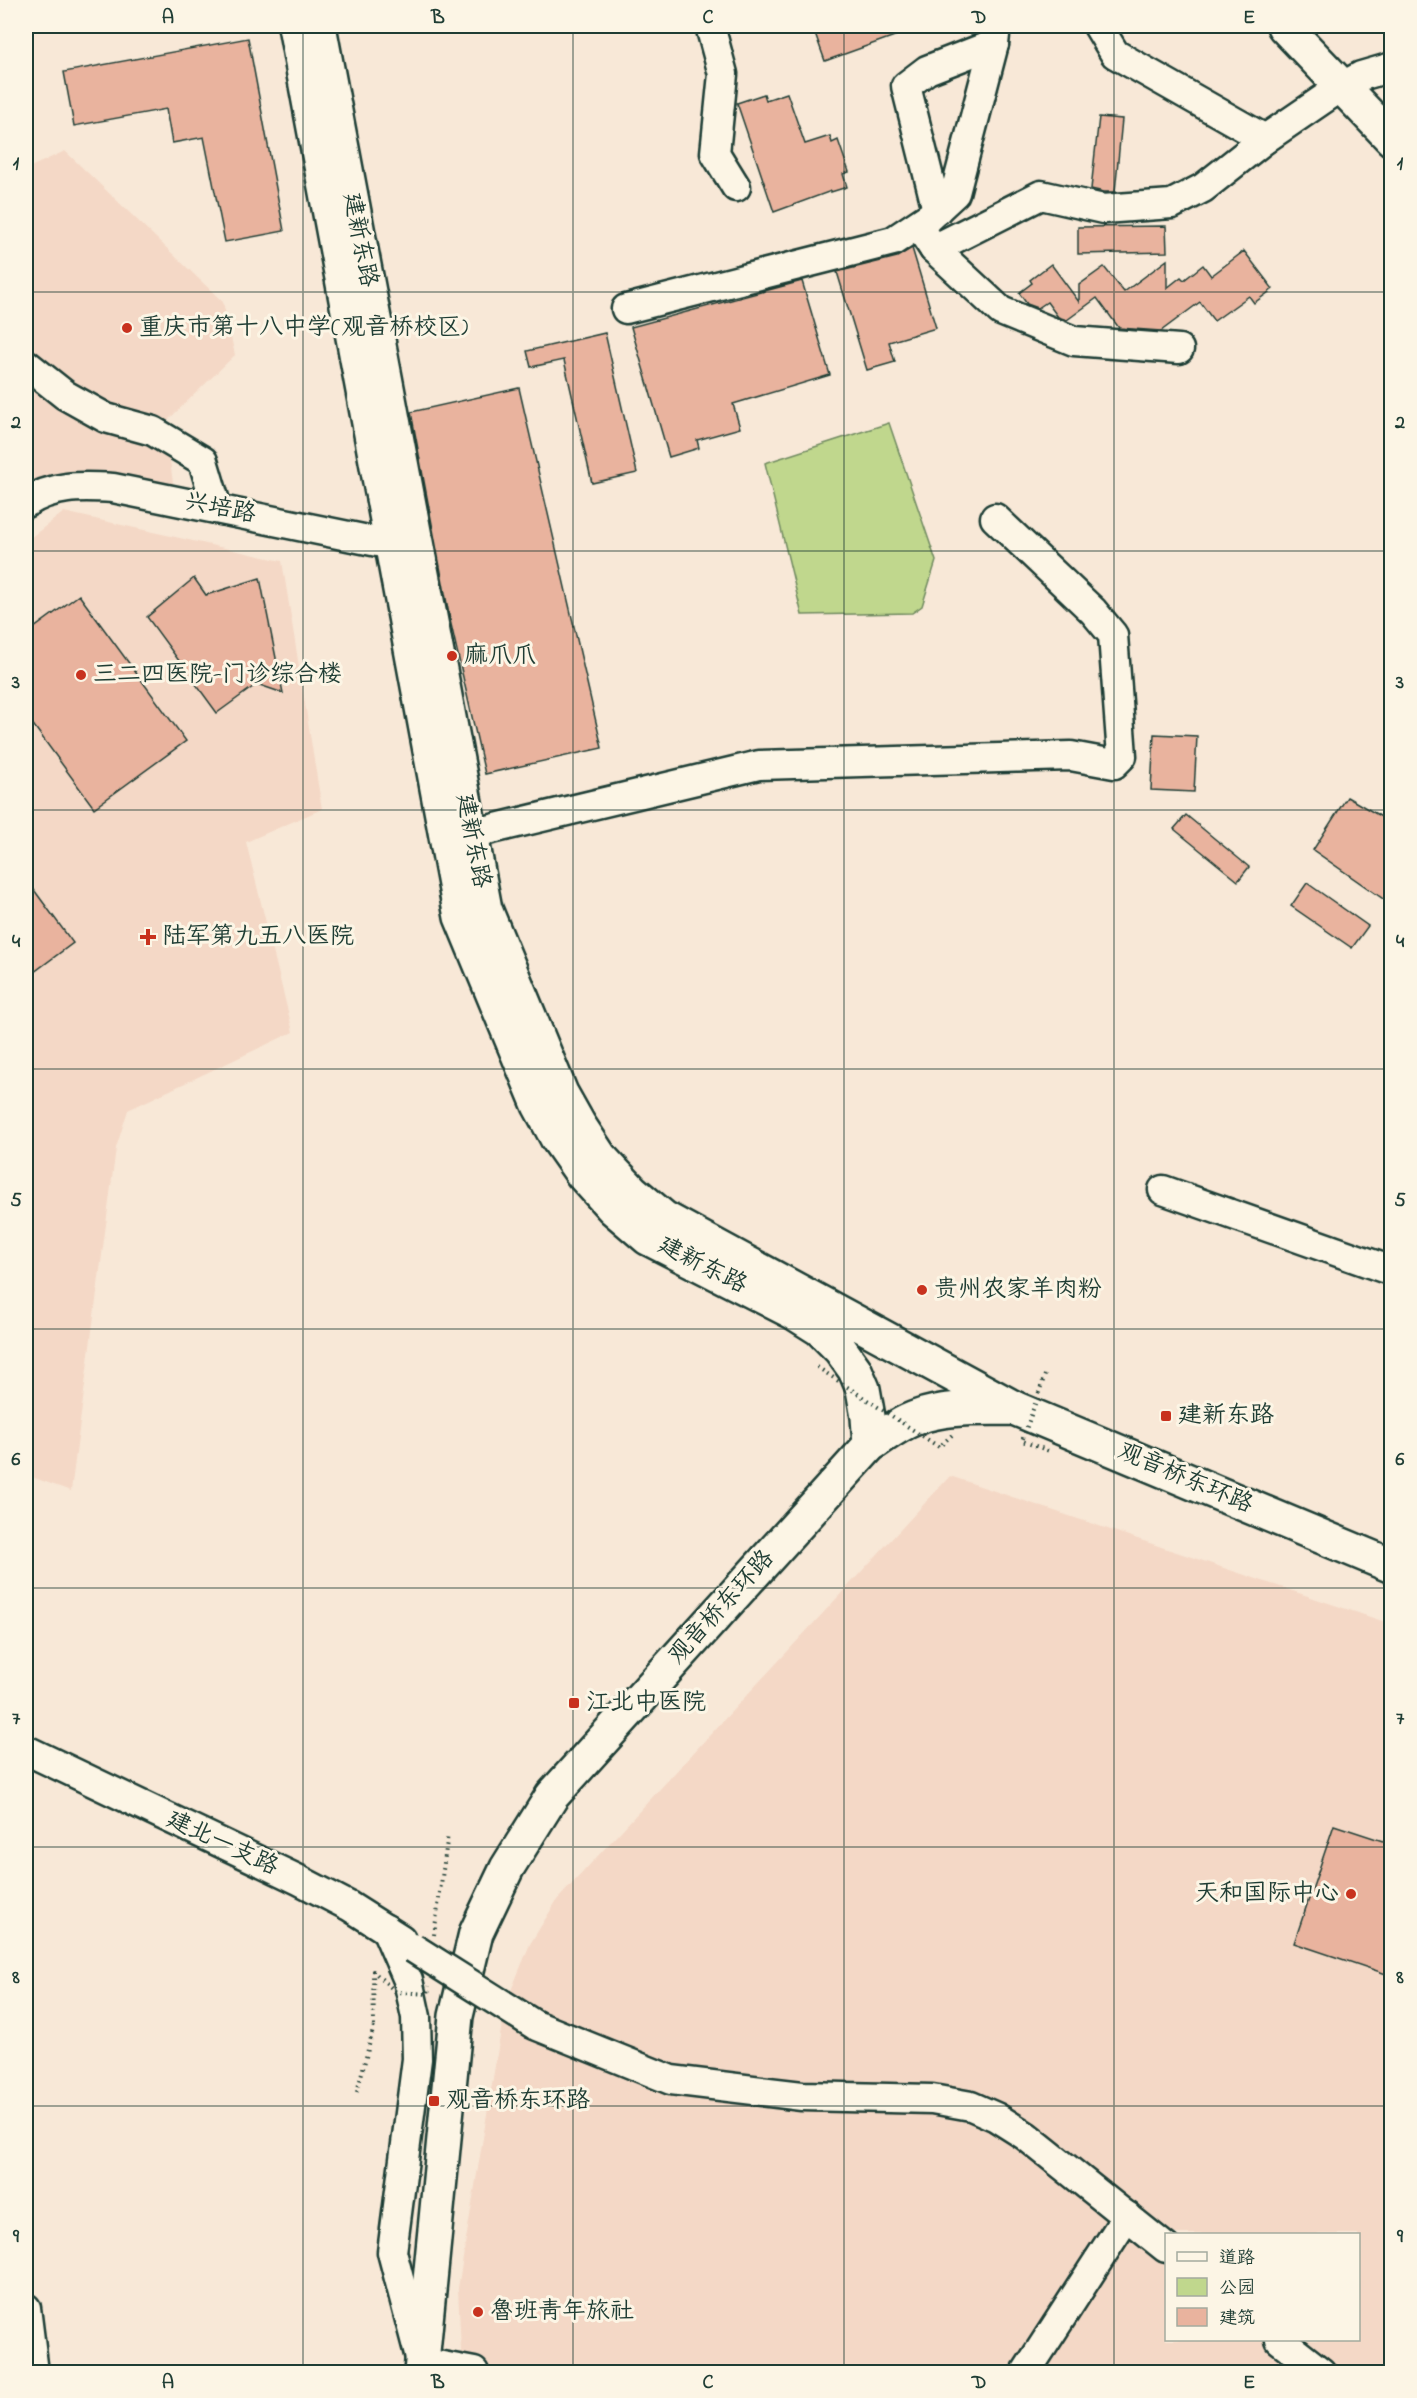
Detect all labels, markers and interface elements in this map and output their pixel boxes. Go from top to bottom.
text: A [162,4,174,33]
text: B [430,4,445,33]
text: C [703,4,714,33]
text: D [971,4,986,33]
text: E [1243,4,1255,33]
text: 1 [13,150,20,179]
text: 1 [1397,150,1404,179]
street label: 建新东路 [333,190,385,290]
place label: 重庆市第十八中学(观音桥校区) [139,311,468,346]
marker: 重庆市第十八中学(观音桥校区) [120,321,134,335]
text: 2 [10,409,21,438]
text: 2 [1394,409,1405,438]
street label: 兴培路 [181,485,259,533]
place label: 麻爪爪 [464,639,536,674]
marker: 麻爪爪 [445,649,459,663]
place label: 三二四医院-门诊综合楼 [93,658,342,693]
marker: 三二四医院-门诊综合楼 [74,668,88,682]
text: 3 [11,669,20,698]
text: 3 [1395,669,1404,698]
street label: 建新东路 [446,791,498,891]
place label: 陆军第九五八医院 [162,920,354,955]
text: 4 [12,928,21,957]
marker: 陆军第九五八医院 [139,928,157,946]
text: 4 [1396,928,1405,957]
text: 5 [10,1187,22,1216]
text: 5 [1394,1187,1406,1216]
street label: 建新东路 [651,1229,753,1303]
place label: 贵州农家羊肉粉 [934,1273,1102,1308]
marker: 贵州农家羊肉粉 [915,1283,929,1297]
place label: 建新东路 [1178,1399,1274,1434]
marker: 建新东路 [1159,1409,1173,1423]
street label: 观音桥东环路 [1112,1435,1258,1523]
text: 6 [12,1446,21,1475]
text: 6 [1396,1446,1405,1475]
street label: 观音桥东环路 [661,1543,783,1673]
place label: 江北中医院 [586,1686,706,1721]
marker: 江北中医院 [567,1696,581,1710]
text: 7 [12,1705,21,1734]
text: 7 [1396,1705,1405,1734]
street label: 建北一支路 [160,1803,284,1885]
place label: 天和国际中心 [1195,1877,1339,1912]
marker: 天和国际中心 [1344,1887,1358,1901]
text: 8 [11,1964,20,1993]
text: 8 [1395,1964,1404,1993]
place label: 观音桥东环路 [446,2084,590,2119]
marker: 观音桥东环路 [427,2094,441,2108]
text: 9 [12,2223,20,2252]
text: 9 [1396,2223,1404,2252]
legend [1165,2233,1360,2341]
text: 道路 [1219,2246,1255,2272]
text: 公园 [1219,2276,1255,2302]
place label: 魯班青年旅社 [490,2295,634,2330]
marker: 魯班青年旅社 [471,2305,485,2319]
text: 建筑 [1219,2306,1255,2332]
text: A [162,2369,174,2398]
text: B [430,2369,445,2398]
text: C [703,2369,714,2398]
text: D [971,2369,986,2398]
text: E [1243,2369,1255,2398]

